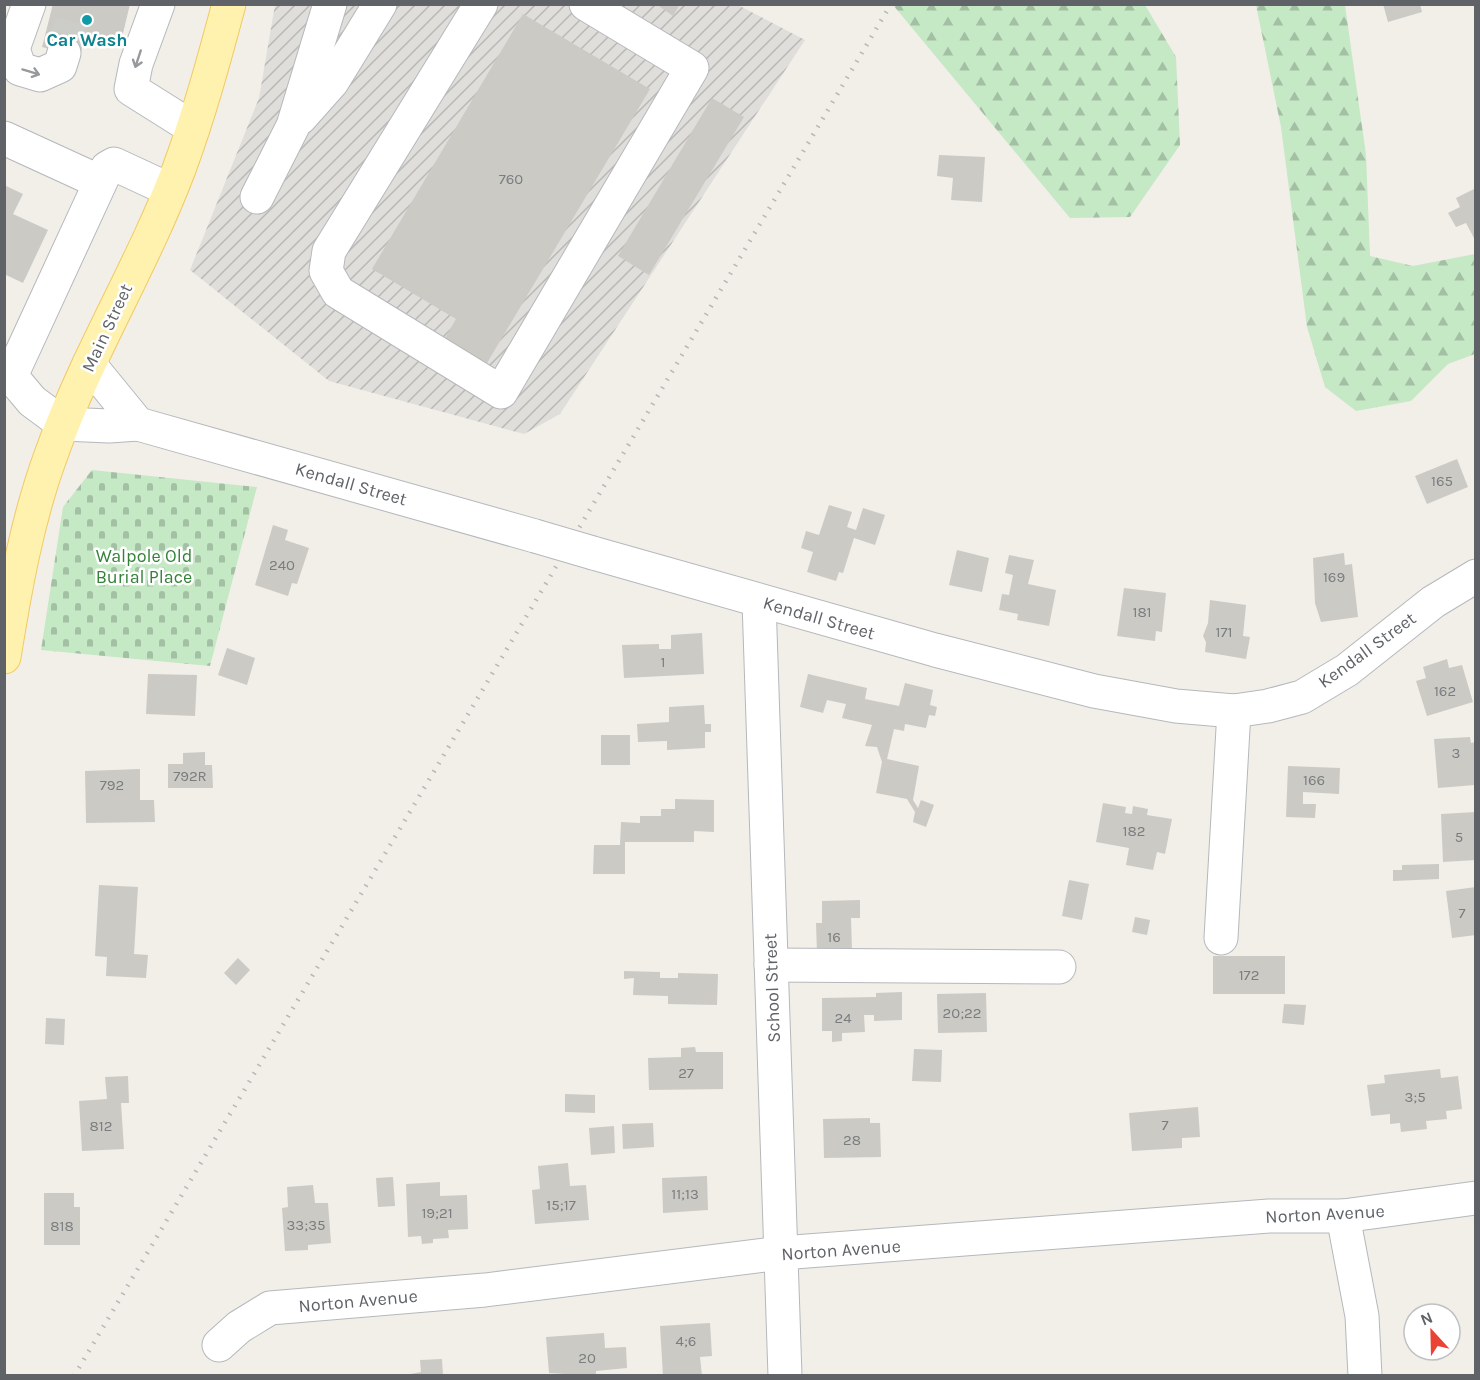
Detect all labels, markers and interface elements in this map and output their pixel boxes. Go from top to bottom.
marker: Car Wash [80,13,94,27]
place label: Car Wash [46,29,128,51]
one-way arrow [132,50,143,69]
one-way arrow [21,67,40,78]
house number: 760 [499,170,523,188]
street label: Main Street [77,280,137,376]
street label: Kendall Street [293,458,410,511]
house number: 165 [1431,472,1453,490]
park label: Walpole Old Burial Place [96,545,192,588]
house number: 240 [269,556,295,574]
house number: 169 [1323,568,1345,586]
street label: Kendall Street [761,592,878,645]
house number: 181 [1132,603,1152,621]
street label: Kendall Street [1314,607,1420,693]
house number: 171 [1216,623,1232,641]
house number: 1 [661,653,665,671]
house number: 162 [1434,682,1456,700]
house number: 3 [1452,744,1460,762]
house number: 792R [173,767,207,785]
house number: 166 [1303,771,1325,789]
house number: 792 [100,776,124,794]
house number: 182 [1123,822,1145,840]
house number: 5 [1455,828,1463,846]
house number: 7 [1458,904,1466,922]
house number: 16 [827,928,841,946]
street label: School Street [759,933,785,1043]
house number: 172 [1239,966,1259,984]
house number: 20;22 [943,1004,981,1022]
house number: 24 [834,1009,852,1027]
house number: 27 [678,1064,694,1082]
house number: 3;5 [1404,1088,1426,1106]
house number: 7 [1161,1116,1169,1134]
house number: 812 [90,1117,112,1135]
house number: 28 [843,1131,861,1149]
house number: 11;13 [671,1185,699,1203]
house number: 15;17 [546,1196,576,1214]
street label: Norton Avenue [1265,1200,1385,1228]
house number: 19;21 [421,1204,453,1222]
house number: 33;35 [287,1216,325,1234]
house number: 818 [50,1217,74,1235]
street label: Norton Avenue [781,1235,901,1265]
street label: Norton Avenue [297,1285,419,1317]
north arrow [1402,1302,1462,1362]
text: N [1418,1308,1435,1330]
house number: 4;6 [676,1332,696,1350]
house number: 20 [578,1349,596,1367]

